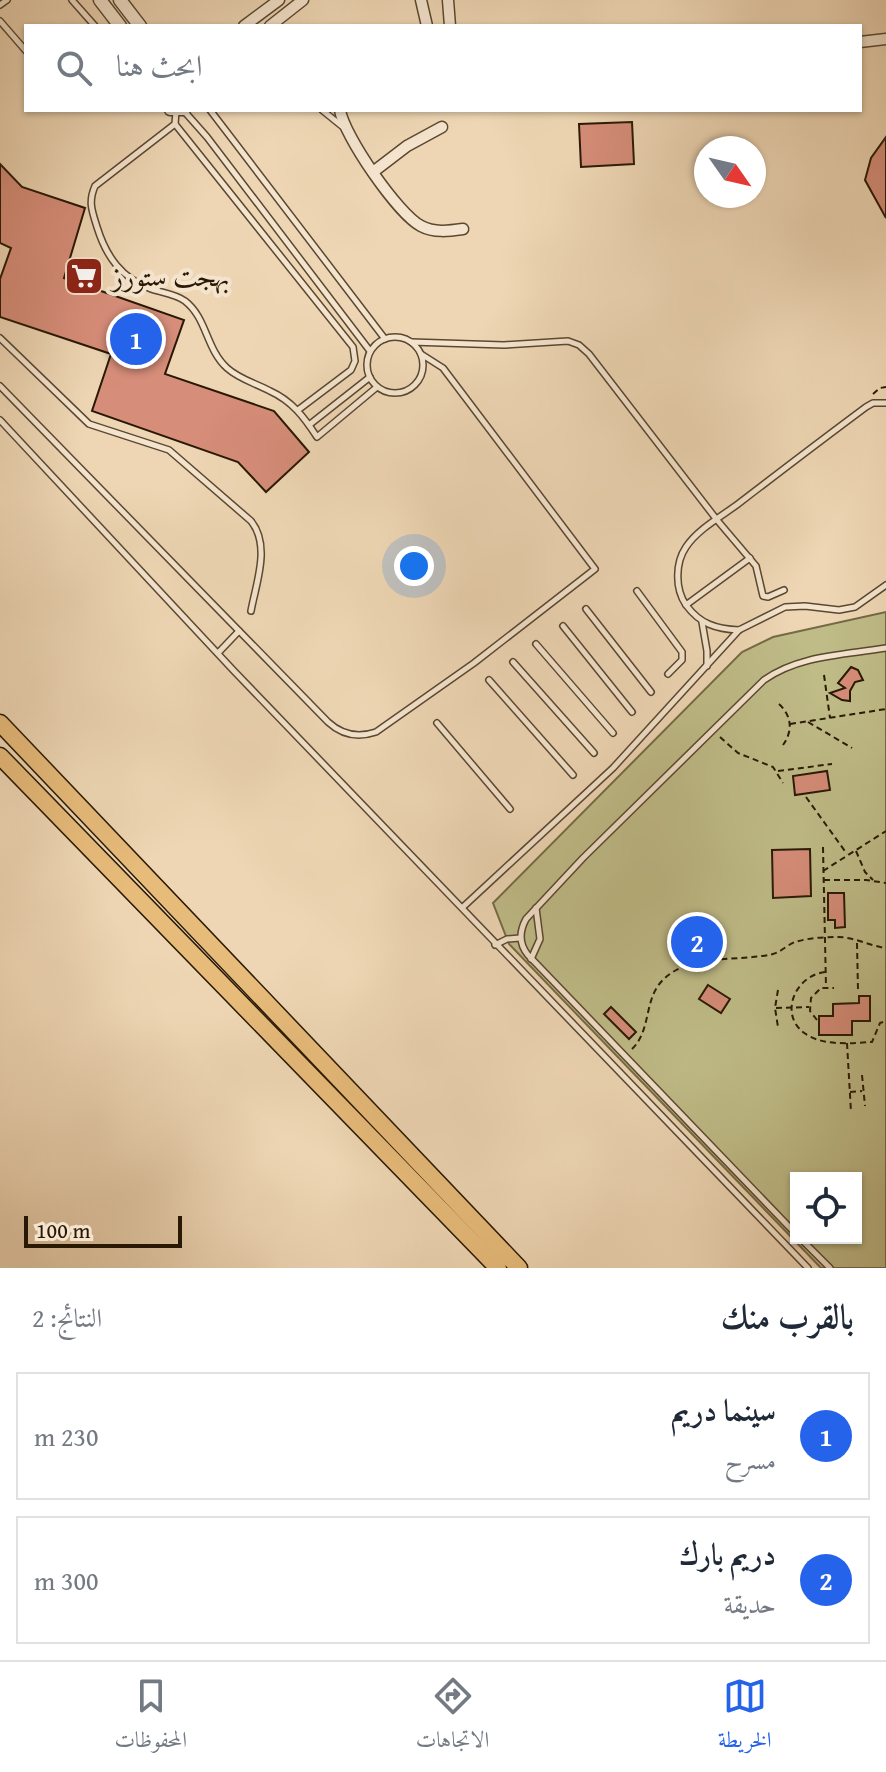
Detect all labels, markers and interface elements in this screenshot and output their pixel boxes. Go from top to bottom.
search box [24,24,862,112]
text: ابحث هنا [116,43,203,87]
icon: search [52,46,96,90]
north arrow [694,136,766,208]
supermarket icon: بهجت ستورز [63,255,105,297]
place label: بهجت ستورز [109,255,230,296]
pin: 1 [110,309,162,369]
your location [394,546,434,586]
pin: 2 [671,912,723,972]
map controls [790,1172,862,1244]
button: locate [790,1172,862,1244]
scale bar [24,1212,182,1248]
text: 100 m [36,1214,91,1246]
text: بالقرب منك [721,1291,854,1340]
text: النتائج: 2 [32,1298,102,1337]
text: سينما دريم [671,1388,776,1432]
text: 230 m [34,1417,99,1456]
text: 1 [819,1417,833,1456]
text: مسرح [724,1440,776,1479]
text: دريم بارك [679,1532,776,1576]
text: 300 m [34,1561,99,1600]
text: 2 [819,1561,833,1600]
text: حديقة [723,1584,776,1623]
tab: المحفوظات [114,1674,187,1761]
tab: الاتجاهات [416,1674,489,1761]
tab: الخريطة [718,1674,772,1761]

